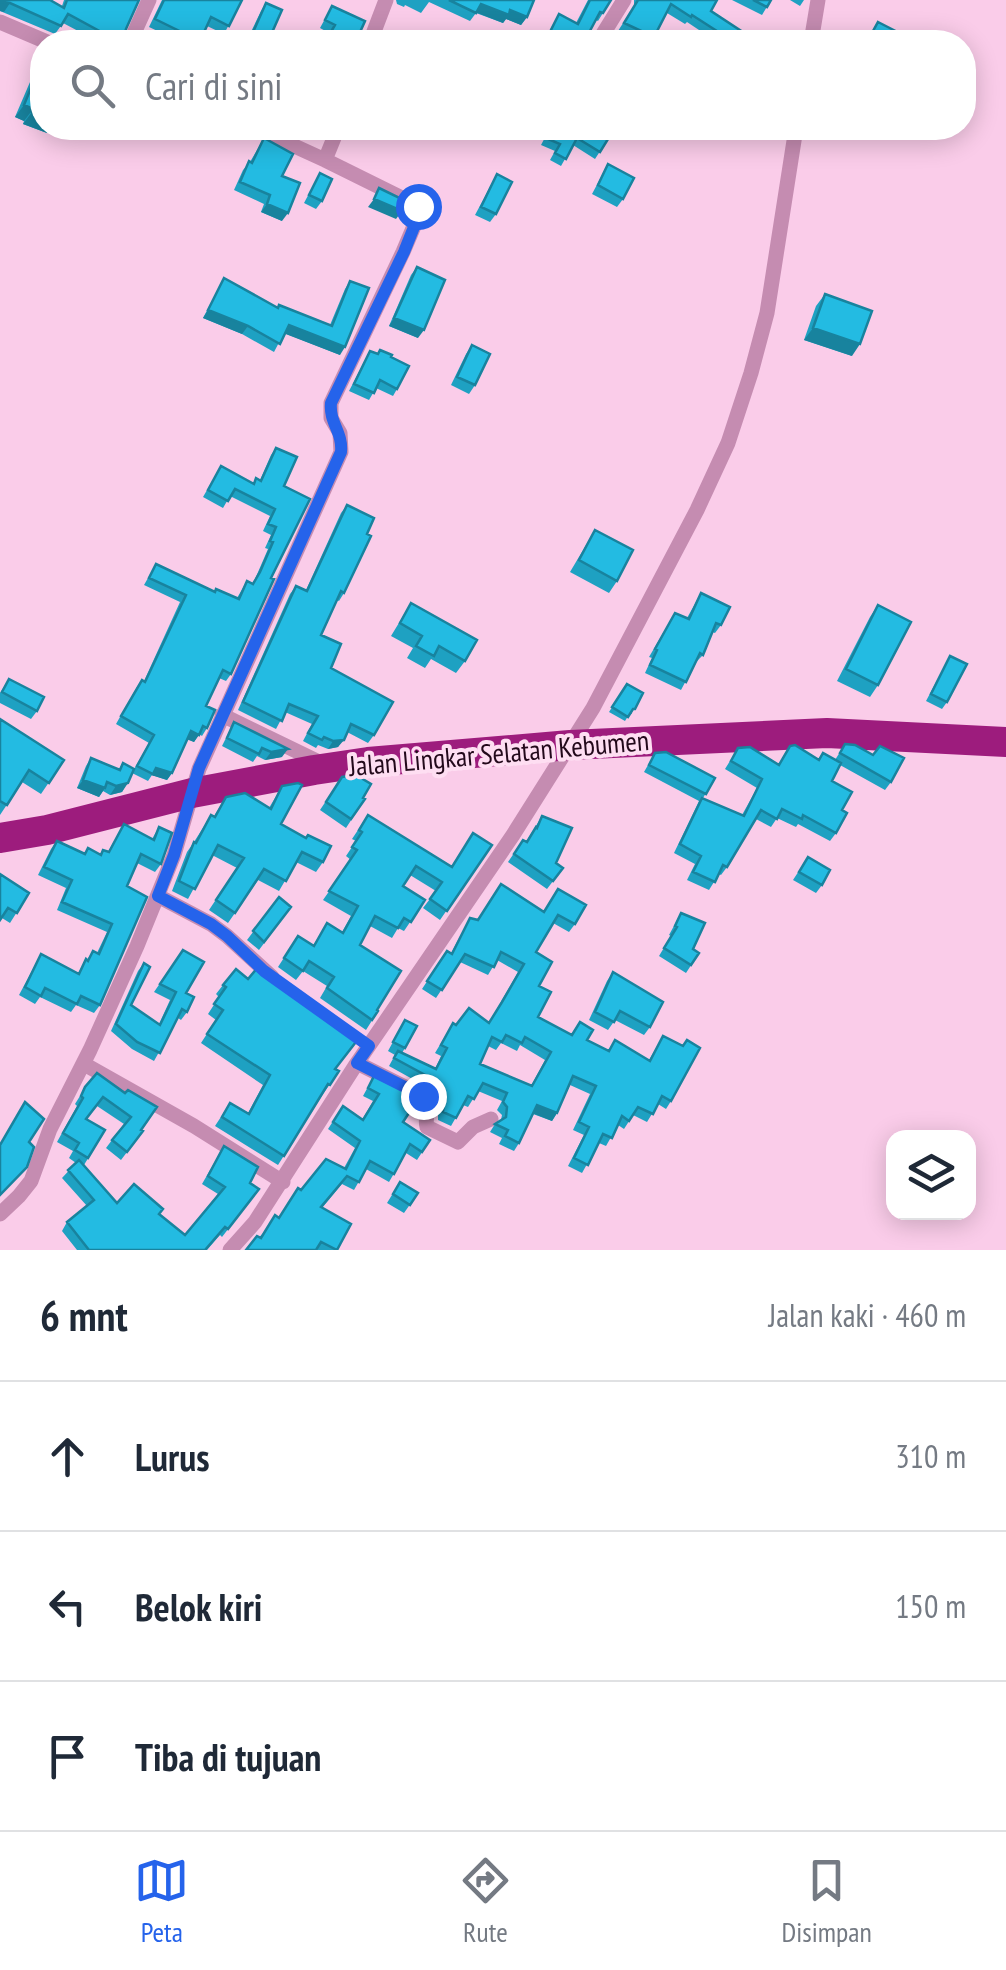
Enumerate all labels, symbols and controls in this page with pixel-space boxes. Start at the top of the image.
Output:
search box [30,30,976,140]
icon: search [65,58,120,113]
text: Cari di sini [145,61,283,110]
route start [396,184,442,230]
street label: Jalan Lingkar Selatan Kebumen [347,721,650,784]
route end [401,1074,447,1120]
map controls [886,1130,976,1220]
button: layers [886,1130,976,1220]
text: 6 mnt [40,1288,128,1343]
text: Jalan kaki · 460 m [769,1294,966,1336]
icon: ahead [40,1429,95,1484]
text: Lurus [135,1432,209,1481]
text: 310 m [895,1435,966,1477]
icon: left [40,1579,95,1634]
text: Belok kiri [135,1582,262,1631]
text: 150 m [895,1585,966,1627]
icon: arrive [40,1729,95,1784]
text: Tiba di tujuan [135,1732,321,1781]
tab: Peta [134,1853,189,1950]
tab: Rute [458,1853,513,1950]
tab: Disimpan [781,1853,872,1950]

